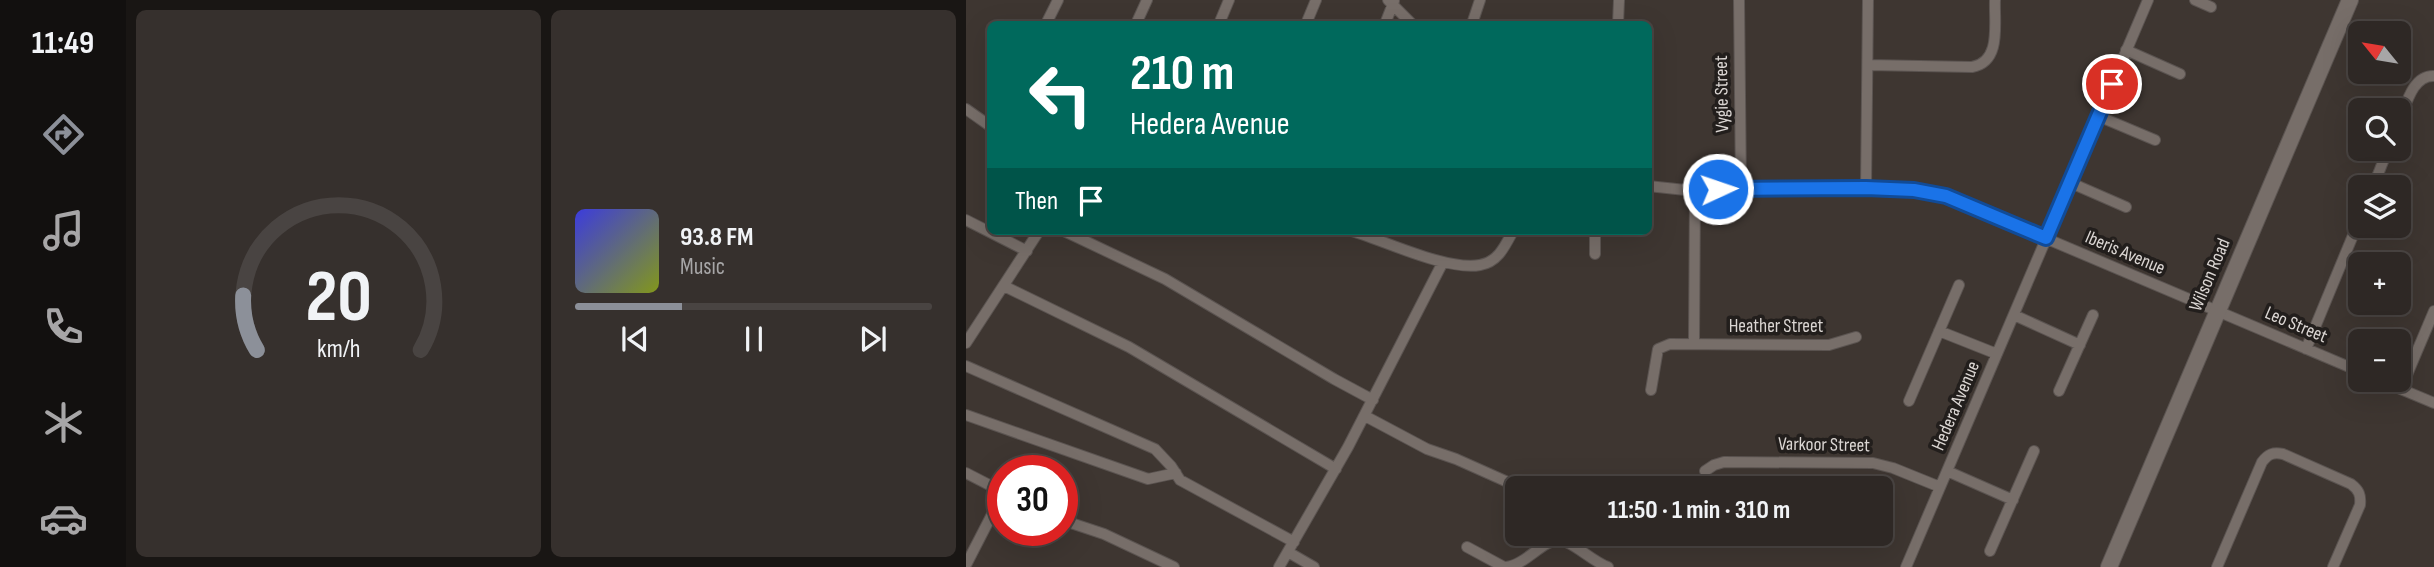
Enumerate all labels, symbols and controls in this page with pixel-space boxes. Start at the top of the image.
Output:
north arrow [2348,21,2412,84]
map controls [2348,21,2411,392]
text: 11:49 [32,24,94,63]
text: 210 m [1130,45,1234,104]
icon: left [1015,49,1106,140]
pin [2082,54,2142,114]
street label: Vygie Street [1710,55,1734,133]
icon: arrive [2093,65,2131,103]
button: search [2348,98,2411,161]
text: Hedera Avenue [1130,105,1290,144]
icon: directions [39,110,88,159]
position arrow [1681,152,1755,226]
button: layers [2348,175,2411,238]
icon: arrive [1072,182,1110,220]
text: Then [1015,186,1058,217]
icon: music [39,206,88,255]
text: 93.8 FM [680,222,753,253]
street label: Iberis Avenue [2082,226,2168,280]
street label: Wilson Road [2184,235,2236,315]
button: + [2348,252,2411,315]
text: Music [680,253,725,281]
text: 20 [305,254,372,342]
icon: phone [39,302,88,351]
street label: Leo Street [2261,302,2331,348]
street label: Heather Street [1729,315,1824,338]
icon: previous [616,320,654,358]
icon: pause [735,320,773,358]
icon: next [854,320,892,358]
button: − [2348,329,2411,392]
text: km/h [317,333,360,364]
street label: Hedera Avenue [1927,358,1985,454]
icon: climate [39,398,88,447]
street label: Varkoor Street [1778,433,1870,457]
speed limit sign: 30 [987,455,1078,546]
icon: car [39,494,88,543]
text: 11:50 · 1 min · 310 m [1608,495,1790,526]

